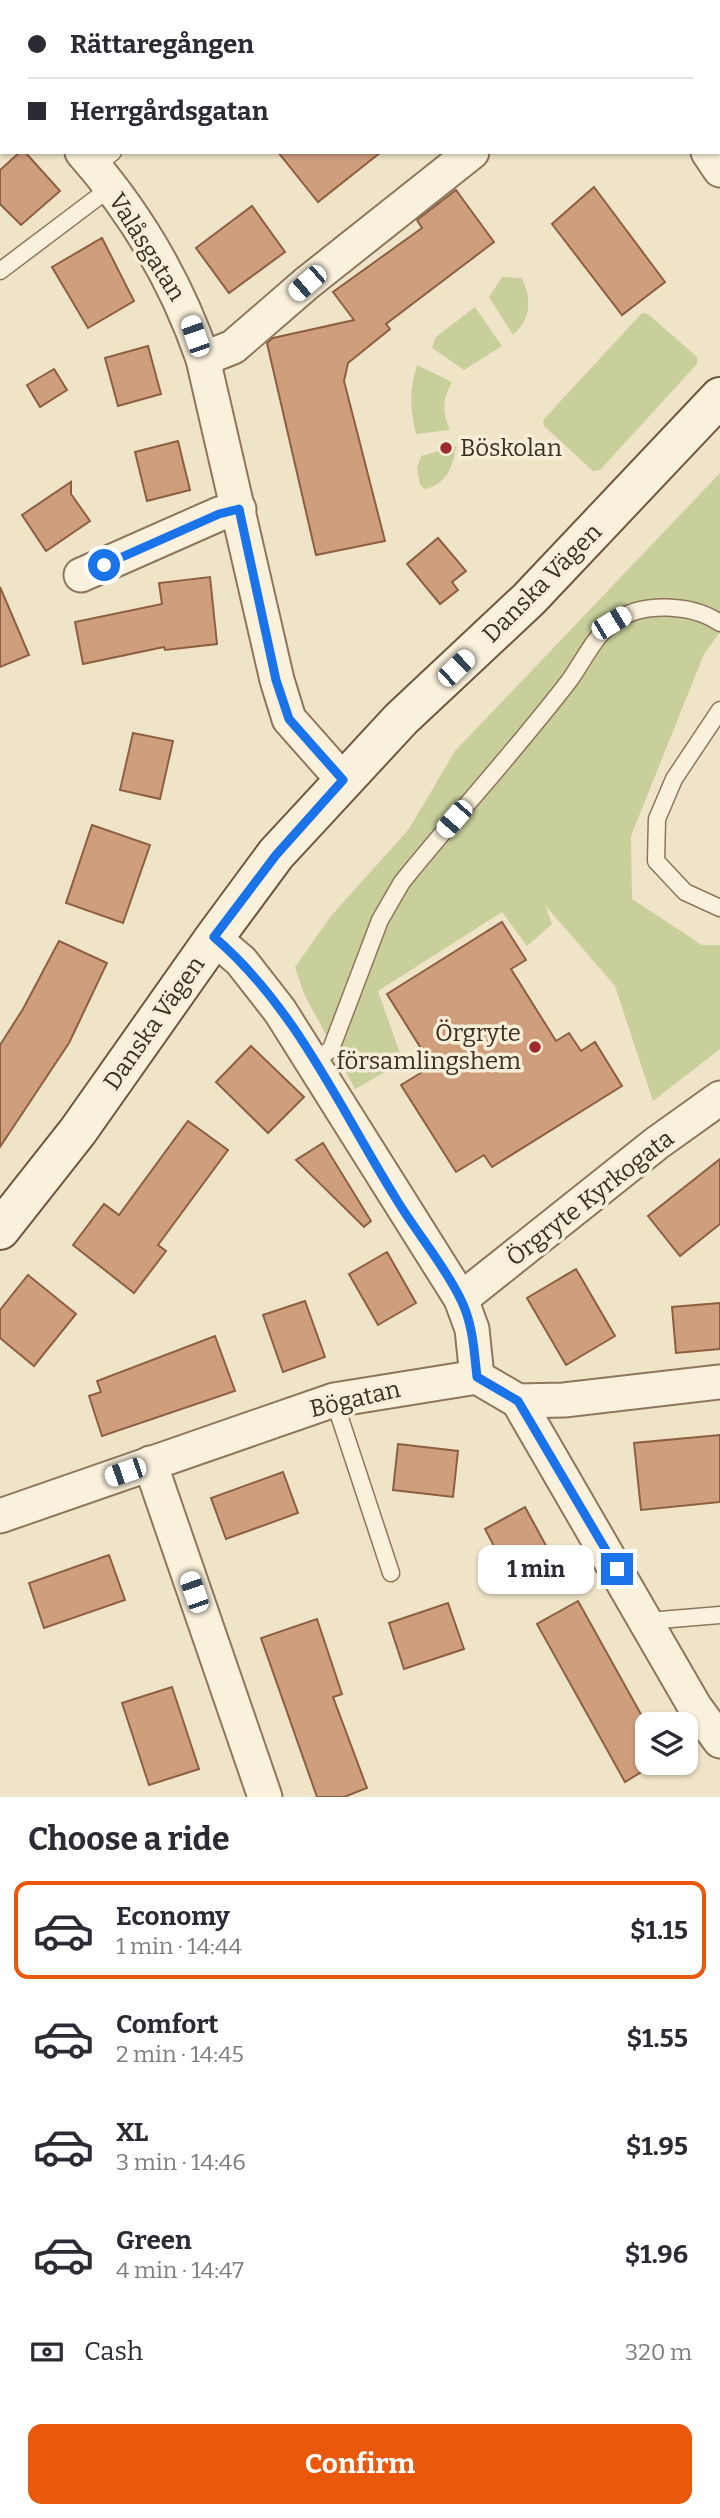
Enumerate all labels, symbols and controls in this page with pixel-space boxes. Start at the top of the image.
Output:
text: Rättaregången [70,29,254,60]
text: Herrgårdsgatan [70,96,268,127]
street label: Valåsgatan [103,188,191,306]
car [285,261,330,305]
car [179,313,212,359]
place label: Böskolan [460,434,562,462]
marker: Böskolan [438,440,454,456]
street label: Danska Vägen [477,518,607,648]
route start [88,549,120,581]
car [588,603,635,643]
car [434,646,479,690]
car [433,796,476,842]
street label: Danska Vägen [98,951,210,1095]
place label: Örgryte församlingshem [337,1019,521,1075]
marker: Örgryte församlingshem [527,1039,543,1055]
street label: Örgryte Kyrkogata [501,1124,679,1272]
street label: Bögatan [307,1375,403,1423]
car [102,1455,149,1489]
callout: 1 min [477,1544,592,1594]
route end [601,1553,633,1585]
text: 1 min [507,1555,565,1583]
car [178,1569,211,1615]
map controls [635,1712,698,1775]
button: layers [635,1712,698,1775]
text: Choose a ride [28,1820,229,1858]
icon: car [32,1899,95,1962]
text: Economy [116,1901,230,1932]
text: $1.15 [630,1915,688,1946]
text: 1 min · 14:44 [116,1932,242,1960]
icon: car [32,2007,95,2070]
text: Comfort [116,2009,219,2040]
text: $1.55 [626,2023,688,2054]
text: 2 min · 14:45 [116,2040,244,2068]
icon: car [32,2115,95,2178]
text: XL [116,2117,148,2148]
text: $1.95 [626,2131,688,2162]
text: 3 min · 14:46 [116,2148,246,2176]
icon: car [32,2223,95,2286]
text: Green [116,2225,192,2256]
text: $1.96 [625,2239,688,2270]
text: 4 min · 14:47 [116,2256,244,2284]
icon: cash [28,2333,66,2371]
text: Cash [84,2336,143,2367]
text: 320 m [625,2338,692,2366]
button: Confirm [28,2424,692,2504]

